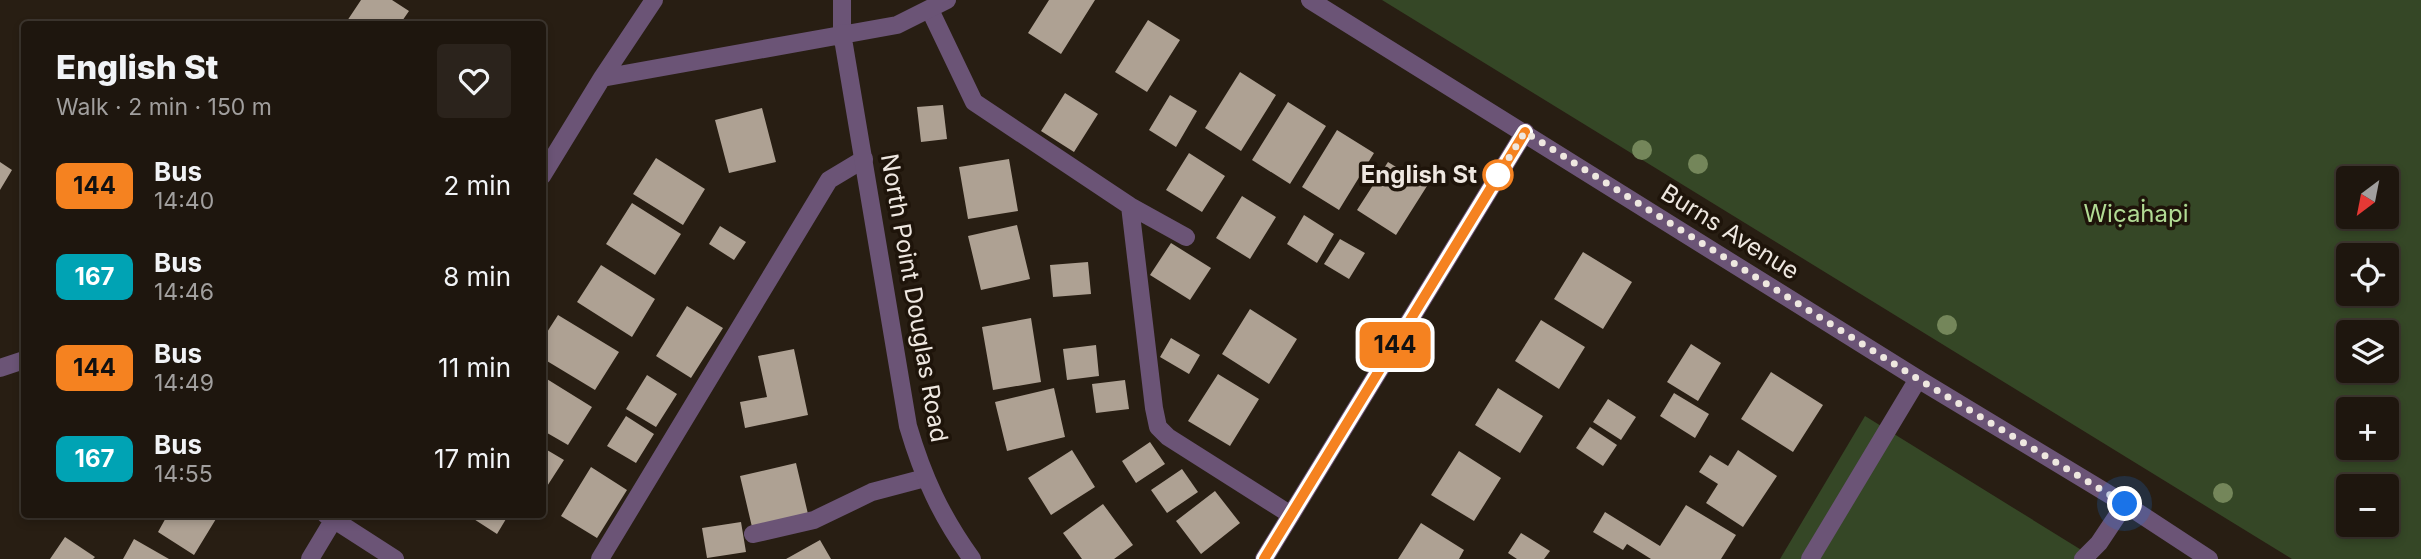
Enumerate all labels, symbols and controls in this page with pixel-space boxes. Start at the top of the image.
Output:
button: heart [437,44,511,118]
text: English St [56,47,218,87]
text: Walk · 2 min · 150 m [56,93,272,121]
street label: North Point Douglas Road [875,152,954,444]
text: Bus [154,156,202,187]
place label: English St [1361,160,1477,189]
marker: English St [1483,160,1513,190]
north arrow [2336,166,2399,229]
map controls [2336,166,2399,537]
text: 2 min [443,170,511,201]
text: 144 [73,171,116,200]
street label: Burns Avenue [1656,178,1805,286]
text: 14:40 [154,187,214,215]
park label: Wic̣aḣapi [2083,199,2189,228]
button: locate [2336,243,2399,306]
text: Bus [154,247,202,278]
text: 8 min [443,261,511,292]
text: 167 [75,262,114,291]
text: 14:46 [154,278,214,306]
button: layers [2336,320,2399,383]
line badge: 144 [1355,322,1435,368]
text: 144 [1374,330,1416,359]
text: Bus [154,338,202,369]
text: 11 min [438,352,511,383]
text: 144 [73,353,116,382]
text: 14:49 [154,369,214,397]
button: + [2336,397,2399,460]
text: Bus [154,429,202,460]
text: 17 min [434,443,511,474]
text: 167 [75,444,114,473]
text: 14:55 [154,460,213,488]
button: − [2336,474,2399,537]
your location [2107,486,2142,521]

